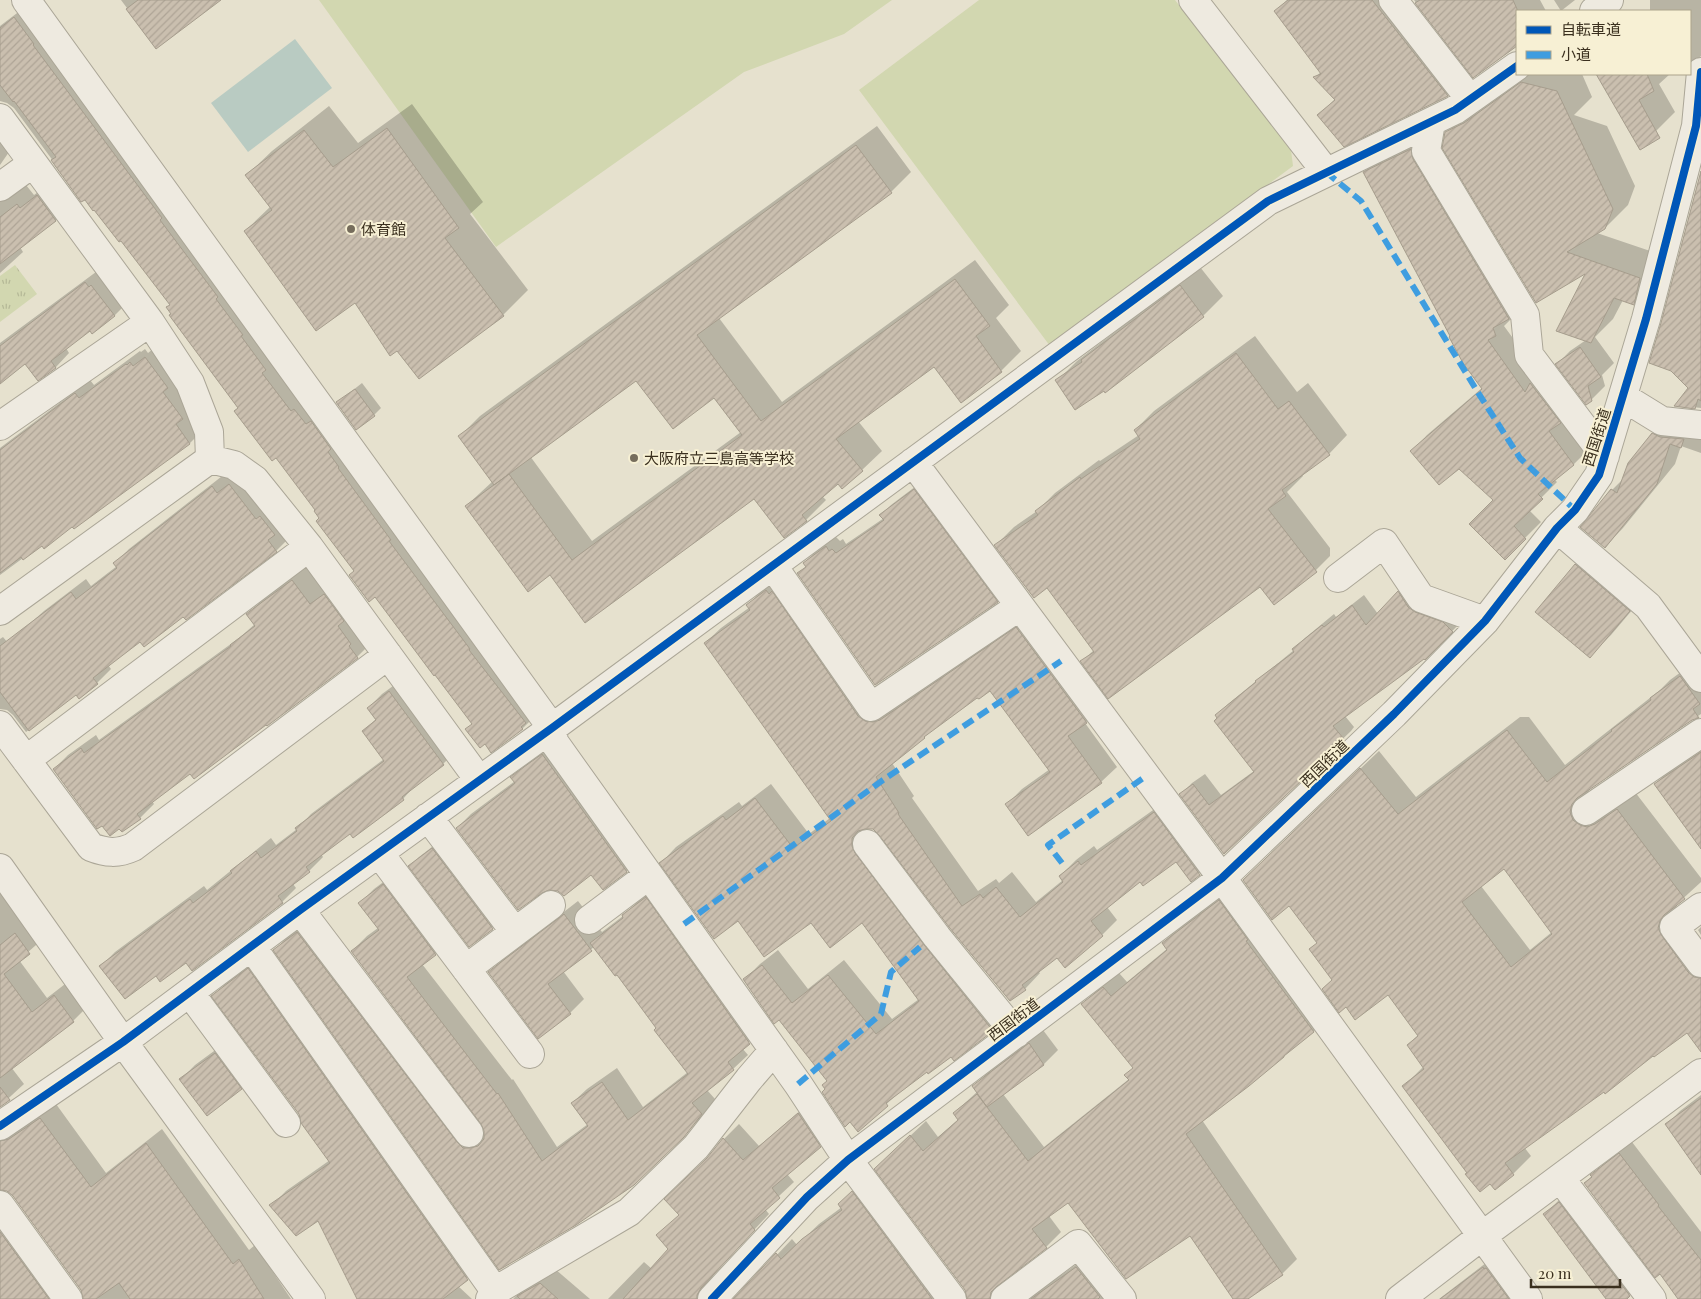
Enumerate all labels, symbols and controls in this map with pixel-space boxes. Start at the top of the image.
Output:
legend [1516,10,1691,75]
text: 自転車道 [1561,19,1621,39]
text: 小道 [1561,44,1591,64]
place label: 体育館 [361,219,406,239]
marker: 体育館 [345,223,357,235]
street label: 西国街道 [1577,405,1615,469]
place label: 大阪府立三島高等学校 [644,448,794,468]
marker: 大阪府立三島高等学校 [628,452,640,464]
street label: 西国街道 [1295,735,1353,791]
street label: 西国街道 [983,993,1043,1045]
scale bar [1531,1256,1620,1288]
text: 20 m [1538,1263,1572,1283]

